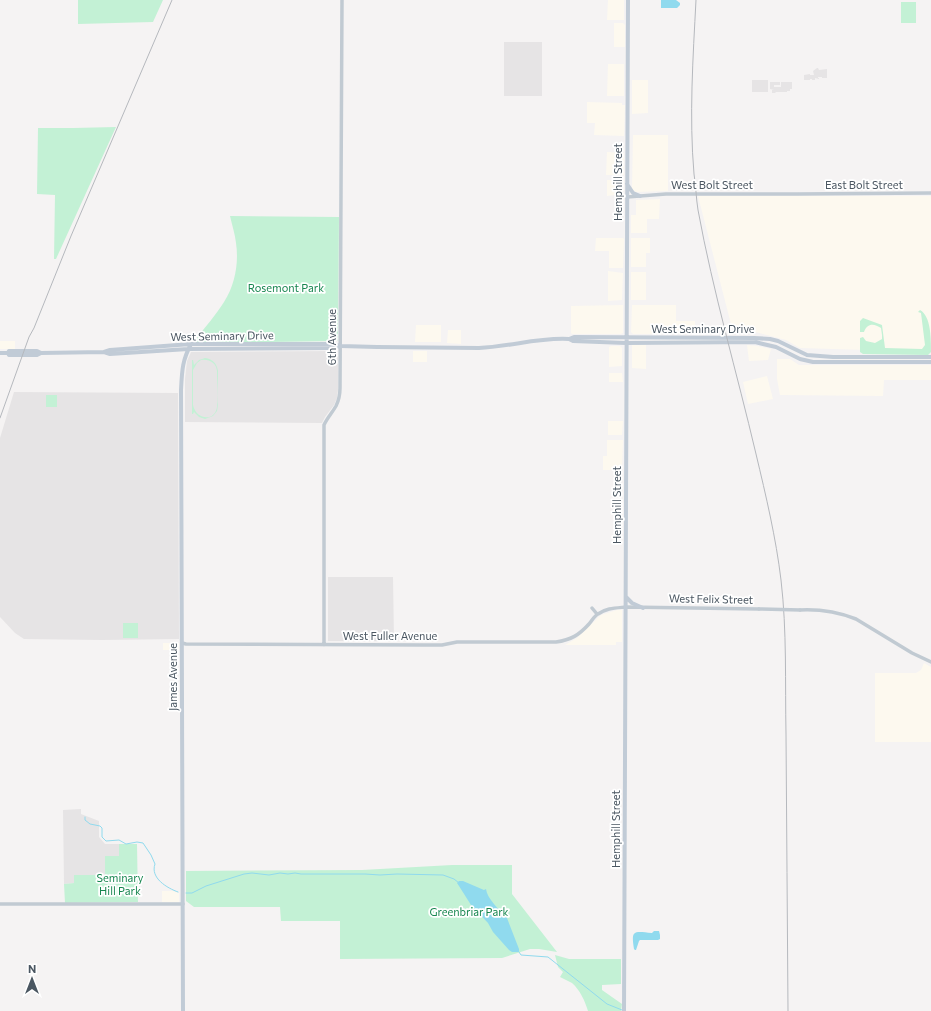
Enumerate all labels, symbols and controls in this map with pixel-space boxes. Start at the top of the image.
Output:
street label: Hemphill Street [611,142,624,221]
street label: West Bolt Street [671,178,753,191]
street label: East Bolt Street [825,178,904,191]
park label: Rosemont Park [248,281,324,294]
street label: 6th Avenue [325,309,338,365]
street label: West Seminary Drive [651,322,755,335]
street label: West Seminary Drive [170,328,274,343]
street label: Hemphill Street [610,465,623,544]
street label: West Felix Street [669,591,754,606]
street label: West Fuller Avenue [343,629,438,642]
street label: James Avenue [166,643,180,711]
street label: Hemphill Street [609,789,622,868]
park label: Seminary Hill Park [97,871,144,897]
park label: Greenbriar Park [429,905,509,918]
north arrow [12,959,52,999]
text: N [28,962,36,975]

